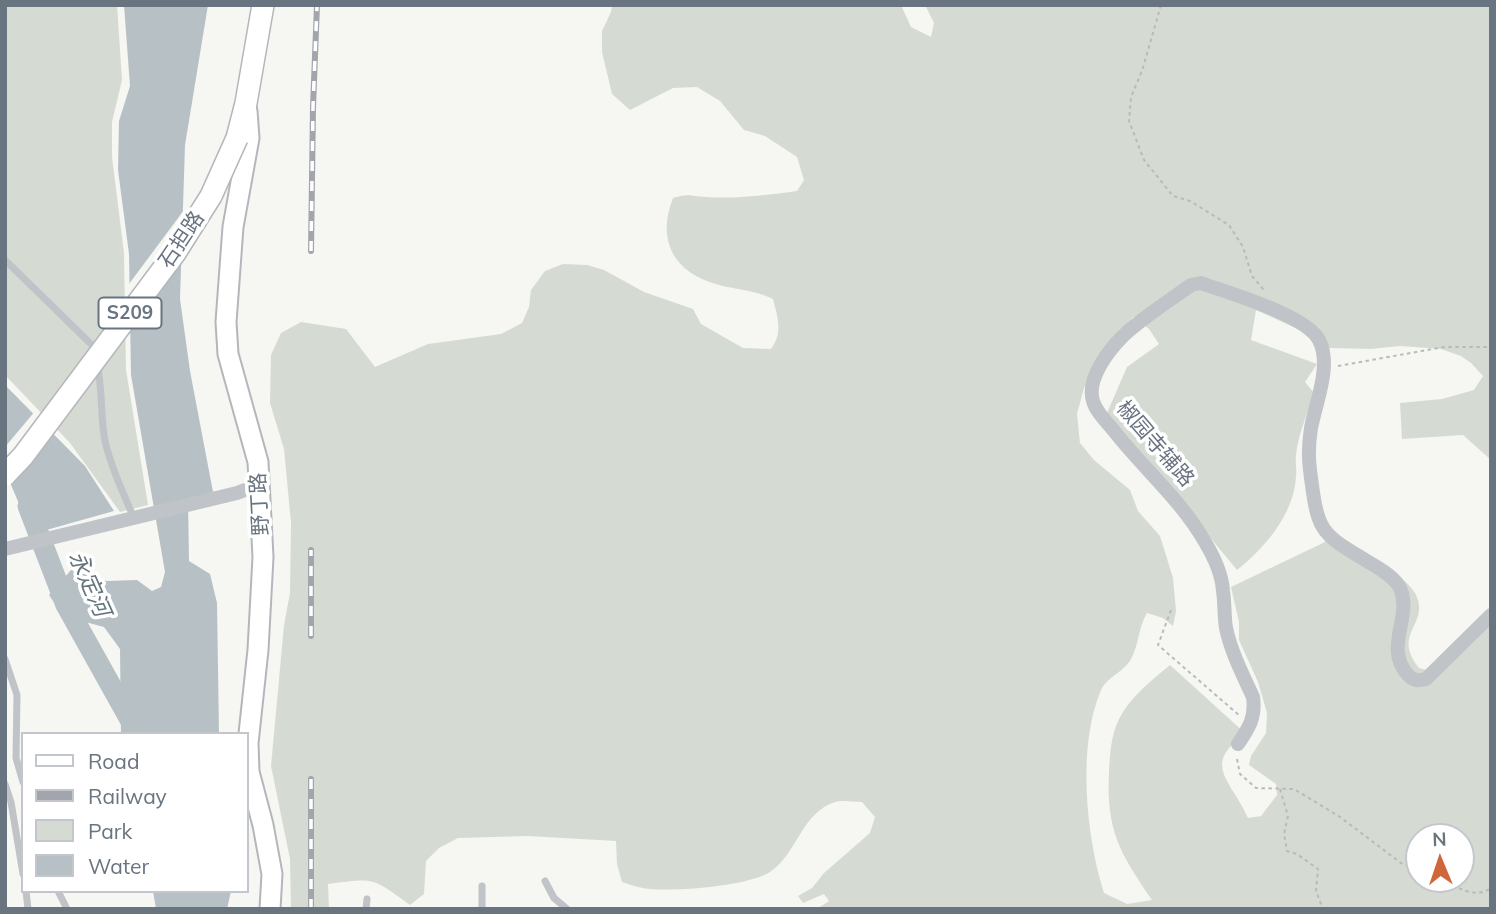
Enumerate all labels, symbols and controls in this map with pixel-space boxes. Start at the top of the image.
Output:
street label: 石担路 [154,207,210,273]
road number: S209 [99,298,162,328]
street label: 椒园寺辅路 [1111,396,1199,492]
street label: 野丁路 [246,472,274,536]
water label: 永定河 [62,547,116,621]
legend [21,732,248,893]
text: Road [88,748,139,774]
text: Railway [88,783,167,809]
text: Park [88,818,132,844]
north arrow [1405,823,1475,893]
text: N [1432,827,1447,851]
text: Water [88,853,149,879]

